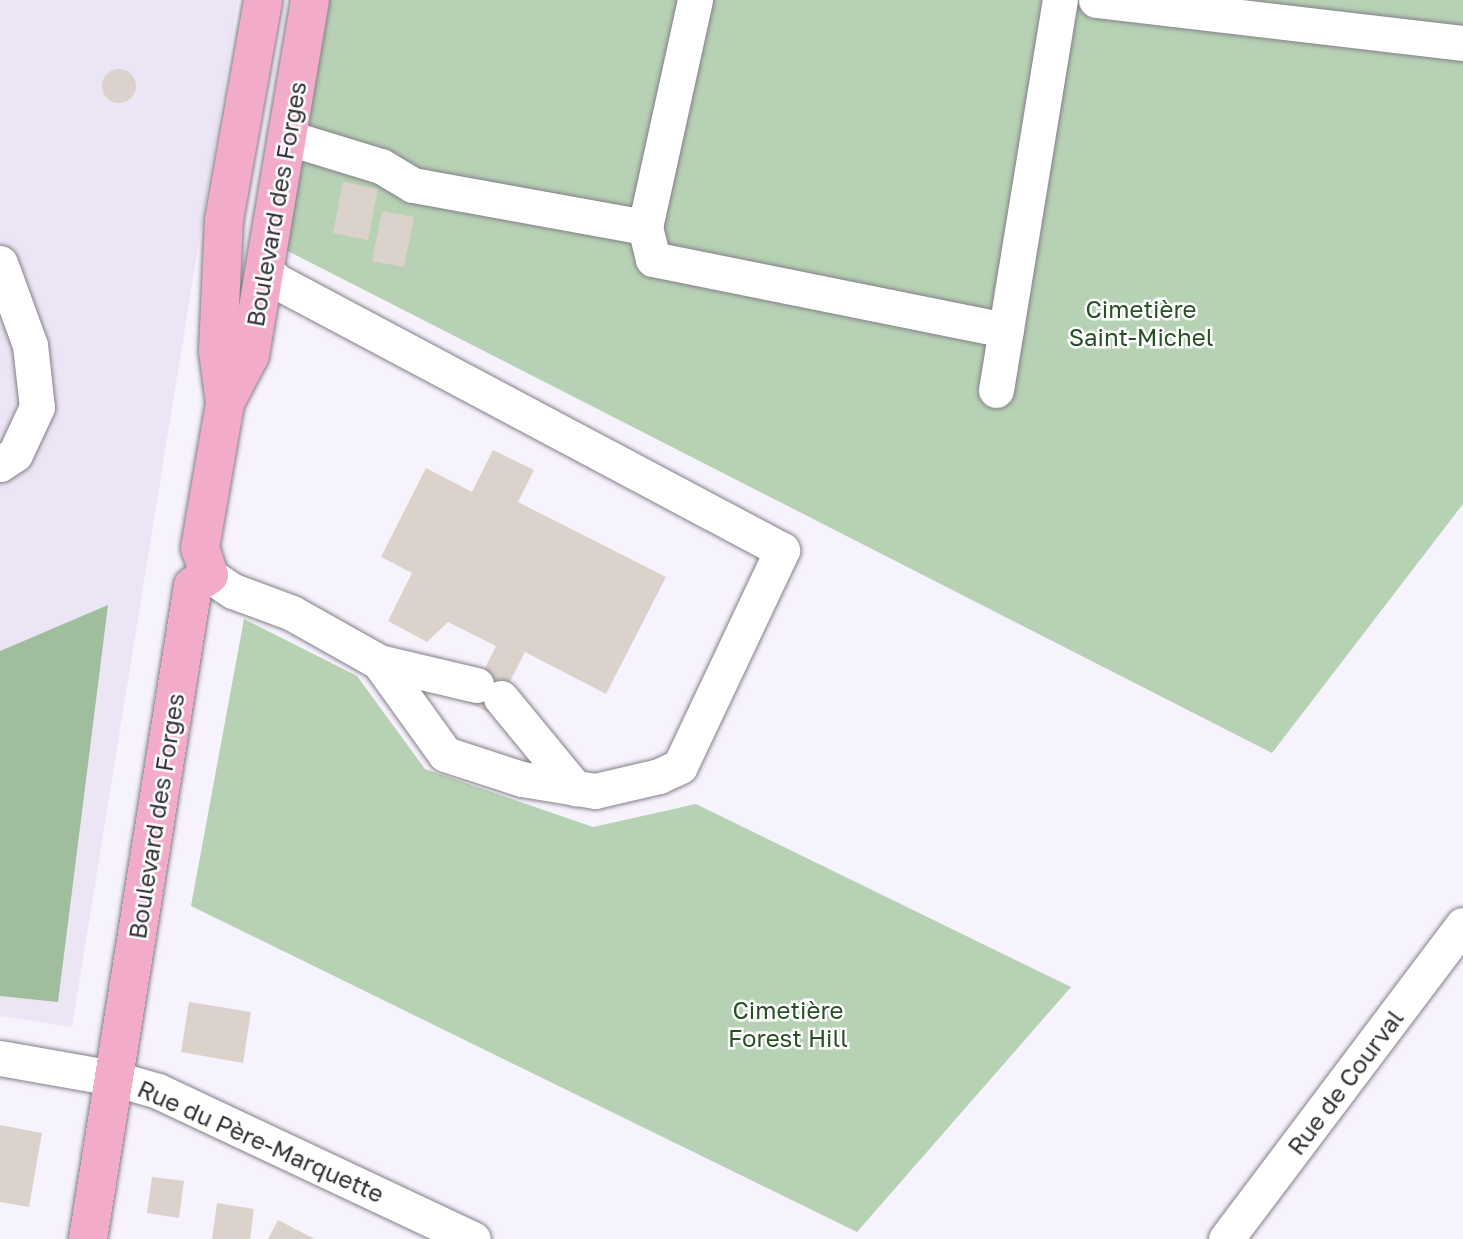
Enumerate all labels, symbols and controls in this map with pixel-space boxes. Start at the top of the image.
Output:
street label: Boulevard des Forges [240,79,312,329]
park label: Cimetière Saint-Michel [1069,295,1213,351]
street label: Boulevard des Forges [122,691,190,941]
park label: Cimetière Forest Hill [728,996,848,1052]
street label: Rue de Courval [1281,1004,1409,1160]
street label: Rue du Père-Marquette [133,1074,389,1208]

